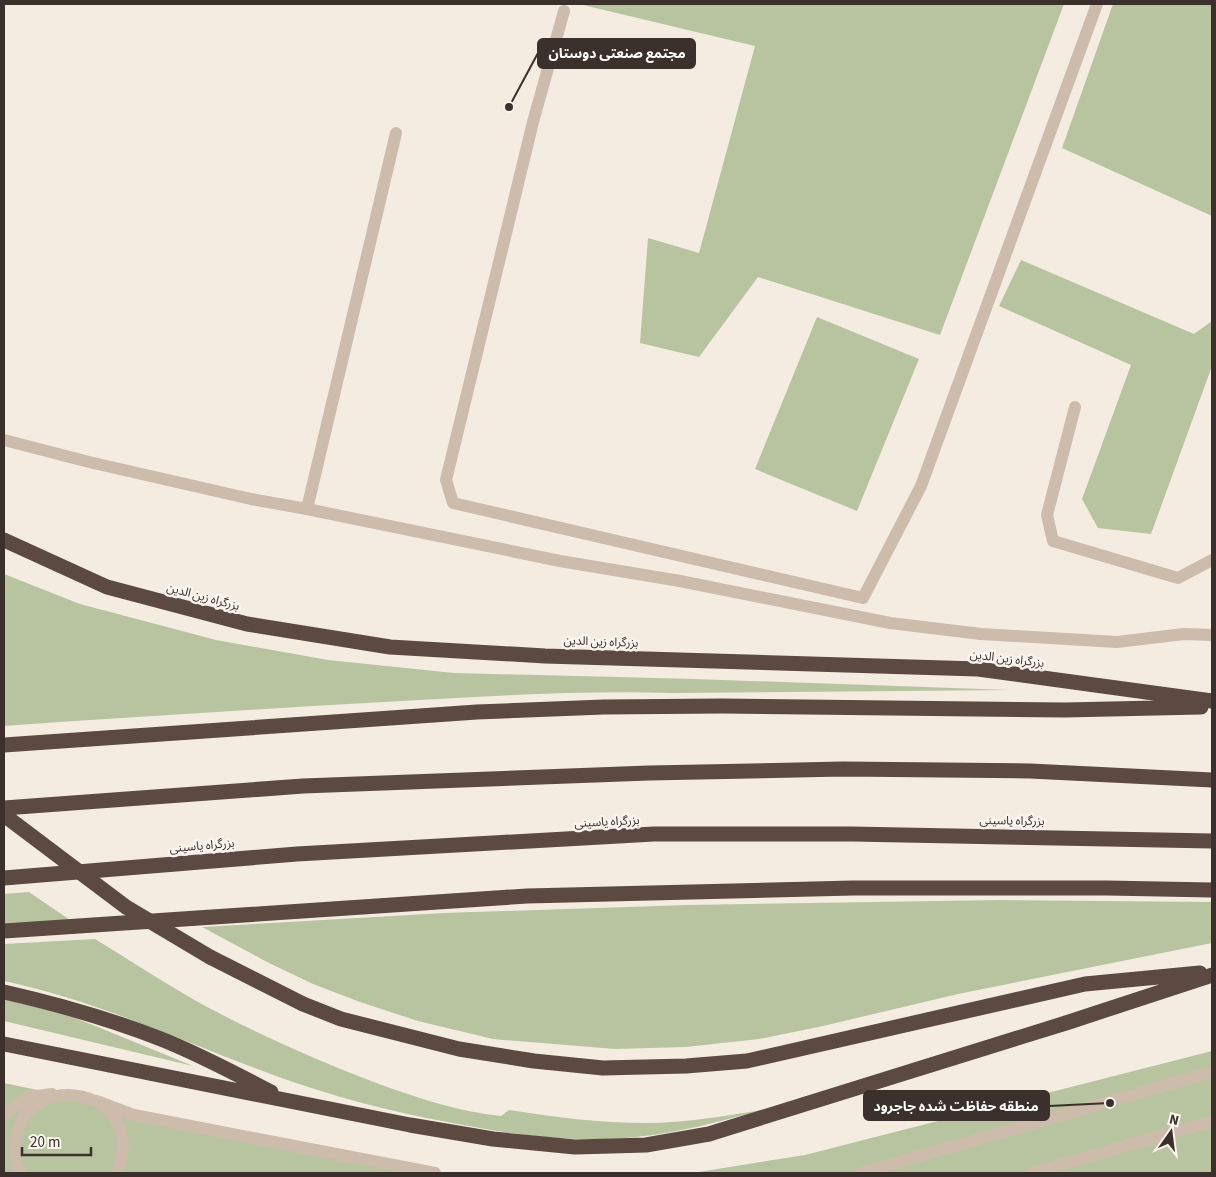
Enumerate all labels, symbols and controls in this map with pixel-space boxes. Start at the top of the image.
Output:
callout: مجتمع صنعتی دوستان [538,39,695,68]
text: مجتمع صنعتی دوستان [548,44,686,64]
street label: بزرگراه زین الدین [165,579,241,615]
street label: بزرگراه زین الدین [563,632,639,652]
street label: بزرگراه زین الدین [969,646,1045,672]
street label: بزرگراه یاسینی [574,812,640,832]
street label: بزرگراه یاسینی [979,812,1045,830]
street label: بزرگراه یاسینی [169,835,235,857]
callout: منطقه حفاظت شده جاجرود [864,1091,1049,1120]
text: منطقه حفاظت شده جاجرود [873,1097,1039,1117]
north arrow [1146,1107,1196,1157]
text: N [1167,1110,1181,1131]
scale bar [22,1124,91,1156]
text: 20 m [30,1132,60,1153]

